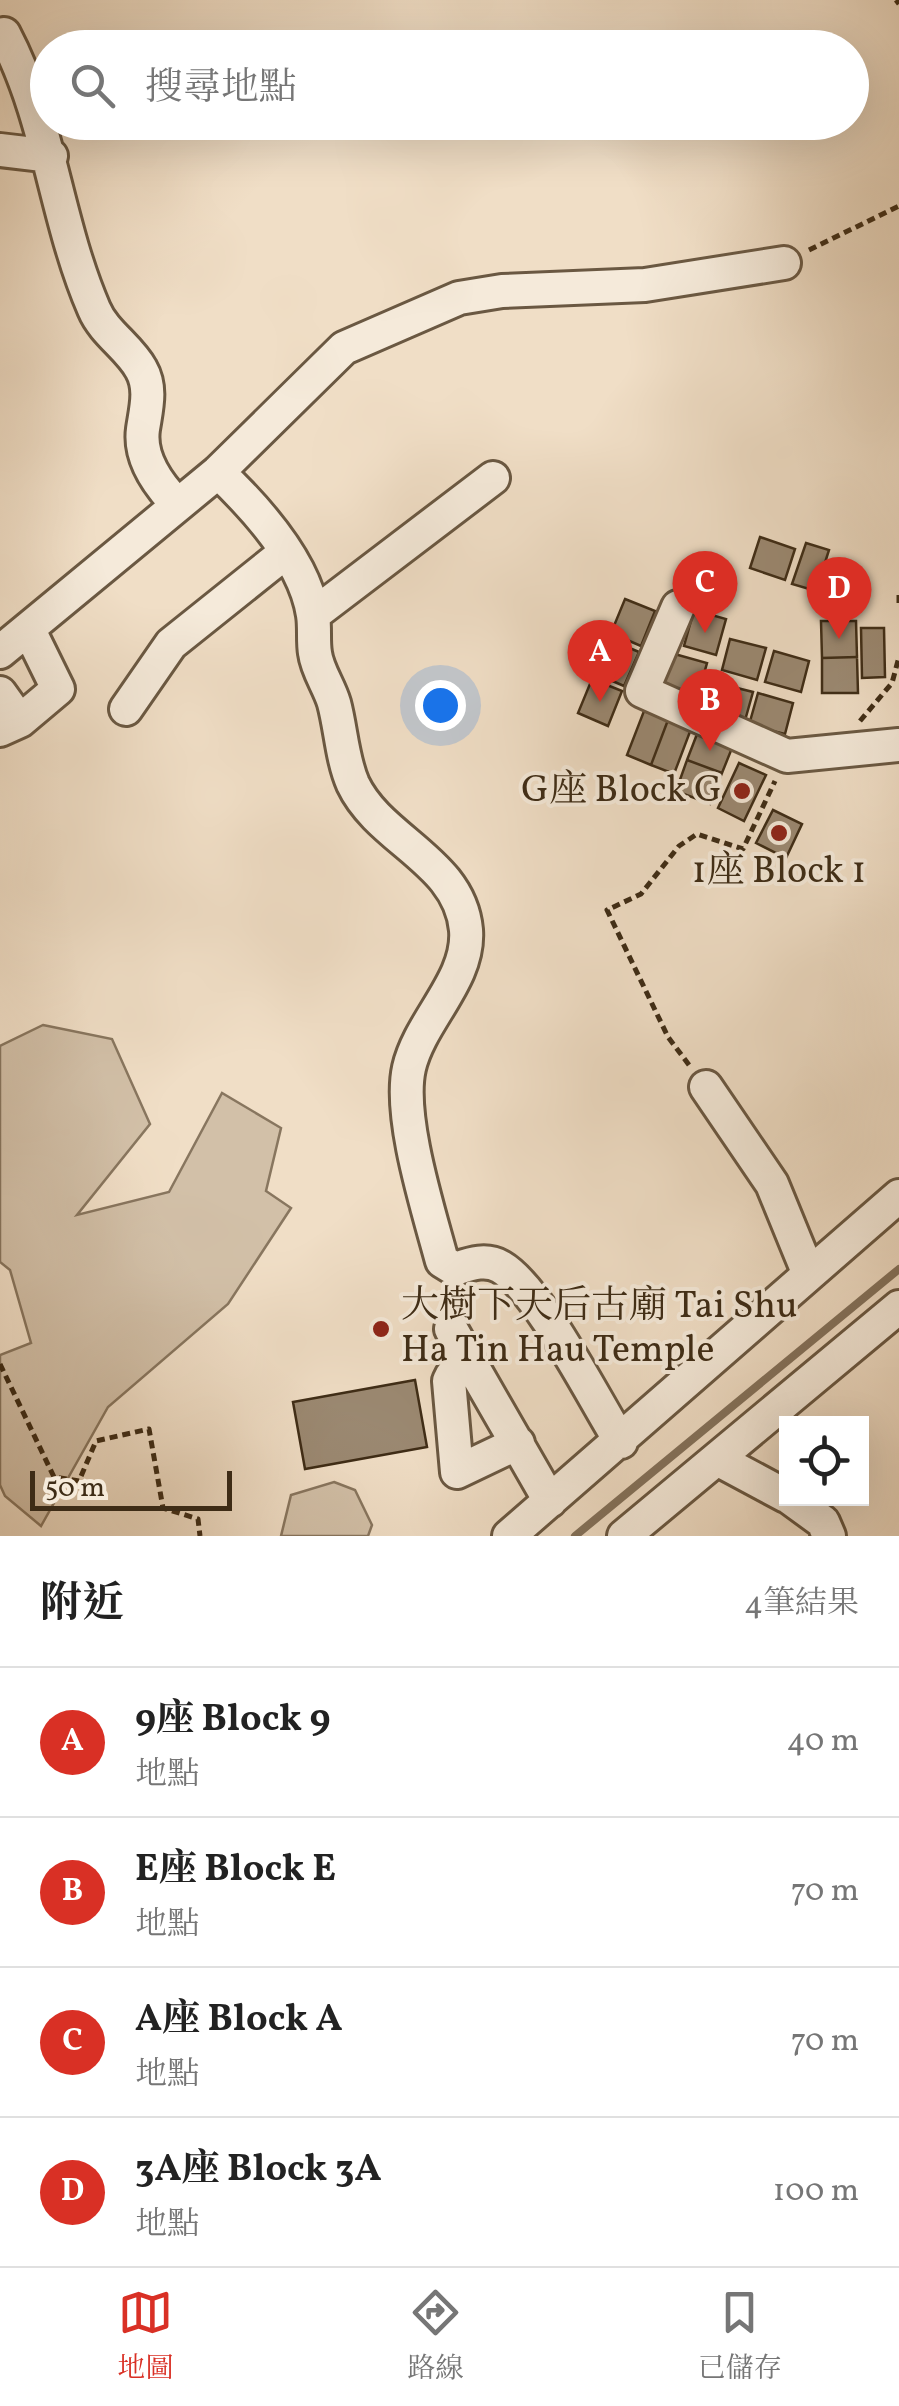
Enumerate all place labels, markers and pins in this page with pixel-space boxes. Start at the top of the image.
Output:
pin: C [672,550,738,633]
pin: D [806,556,872,639]
pin: A [568,620,632,702]
pin: B [678,668,742,751]
place label: G座 Block G [521,765,722,818]
marker: G座 Block G [731,780,753,802]
marker: 1座 Block 1 [768,822,790,844]
place label: 1座 Block 1 [692,846,866,899]
place label: 大樹下天后古廟 Tai Shu Ha Tin Hau Temple [401,1281,798,1378]
marker: 大樹下天后古廟 Tai Shu Ha Tin Hau Temple [370,1318,392,1340]

